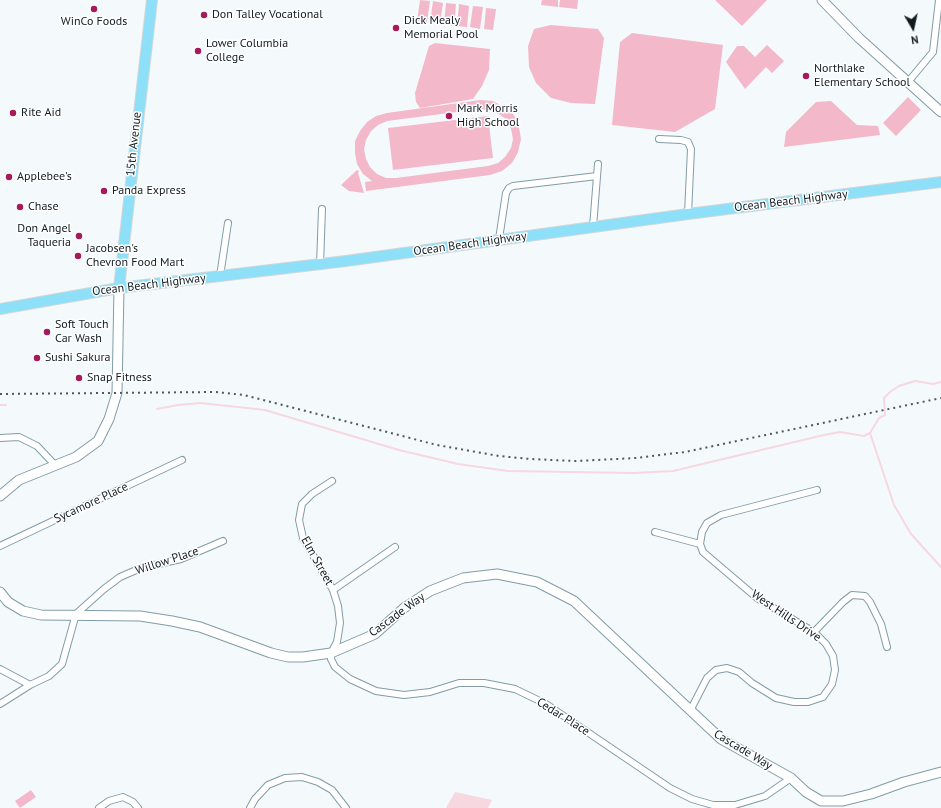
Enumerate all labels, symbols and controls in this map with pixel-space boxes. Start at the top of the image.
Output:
marker: WinCo Foods [89,4,99,14]
place label: Don Talley Vocational [212,8,323,22]
north arrow [893,8,933,48]
marker: Don Talley Vocational [199,10,209,20]
place label: Dick Mealy Memorial Pool [404,14,478,42]
place label: WinCo Foods [61,15,127,29]
marker: Dick Mealy Memorial Pool [391,23,401,33]
text: N [910,32,920,47]
place label: Lower Columbia College [206,37,288,65]
marker: Lower Columbia College [193,46,203,56]
place label: Northlake Elementary School [814,62,910,90]
marker: Northlake Elementary School [801,71,811,81]
place label: Mark Morris High School [457,102,519,130]
place label: Rite Aid [21,106,61,120]
marker: Rite Aid [8,108,18,118]
street label: 15th Avenue [123,111,145,177]
marker: Mark Morris High School [444,111,454,121]
place label: Applebee's [17,170,72,184]
marker: Applebee's [4,172,14,182]
place label: Panda Express [112,184,186,198]
marker: Panda Express [99,186,109,196]
street label: Ocean Beach Highway [734,187,848,215]
place label: Chase [28,200,59,214]
marker: Chase [15,202,25,212]
place label: Don Angel Taqueria [17,222,71,250]
street label: Ocean Beach Highway [413,229,527,259]
marker: Don Angel Taqueria [74,231,84,241]
place label: Jacobsen's Chevron Food Mart [86,242,184,270]
marker: Jacobsen's Chevron Food Mart [73,251,83,261]
street label: Ocean Beach Highway [92,271,206,299]
place label: Soft Touch Car Wash [55,318,109,346]
marker: Soft Touch Car Wash [42,327,52,337]
place label: Sushi Sakura [45,351,110,365]
marker: Sushi Sakura [32,353,42,363]
place label: Snap Fitness [87,371,152,385]
marker: Snap Fitness [74,373,84,383]
street label: Sycamore Place [52,480,130,526]
street label: Elm Street [298,534,336,588]
street label: Willow Place [133,544,201,578]
street label: West Hills Drive [748,587,824,645]
street label: Cascade Way [366,590,428,640]
street label: Cedar Place [534,695,592,739]
street label: Cascade Way [711,727,775,773]

